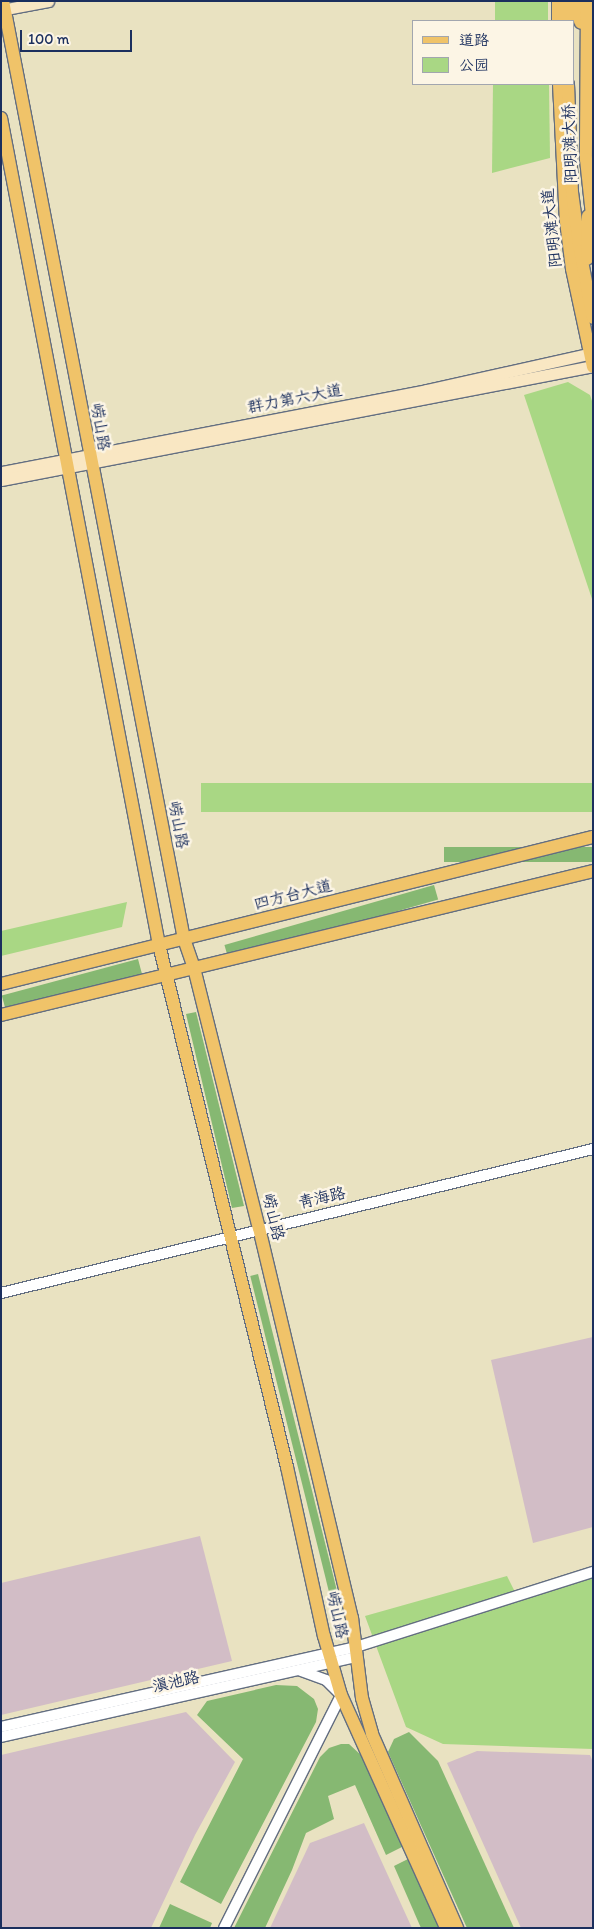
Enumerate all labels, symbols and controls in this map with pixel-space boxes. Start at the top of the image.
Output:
scale bar [22,20,135,52]
legend [412,20,574,85]
text: 100 m [28,30,69,48]
text: 道路 [459,31,489,49]
text: 公园 [459,56,489,74]
street label: 阳明滩大桥 [559,104,581,184]
street label: 阳明滩大道 [538,187,566,269]
street label: 群力第六大道 [246,380,344,418]
street label: 崂山路 [86,402,114,452]
street label: 崂山路 [164,800,192,850]
street label: 四方台大道 [252,876,334,914]
street label: 青海路 [296,1183,348,1213]
street label: 崂山路 [258,1191,288,1243]
street label: 崂山路 [322,1589,352,1641]
street label: 滇池路 [150,1667,202,1697]

